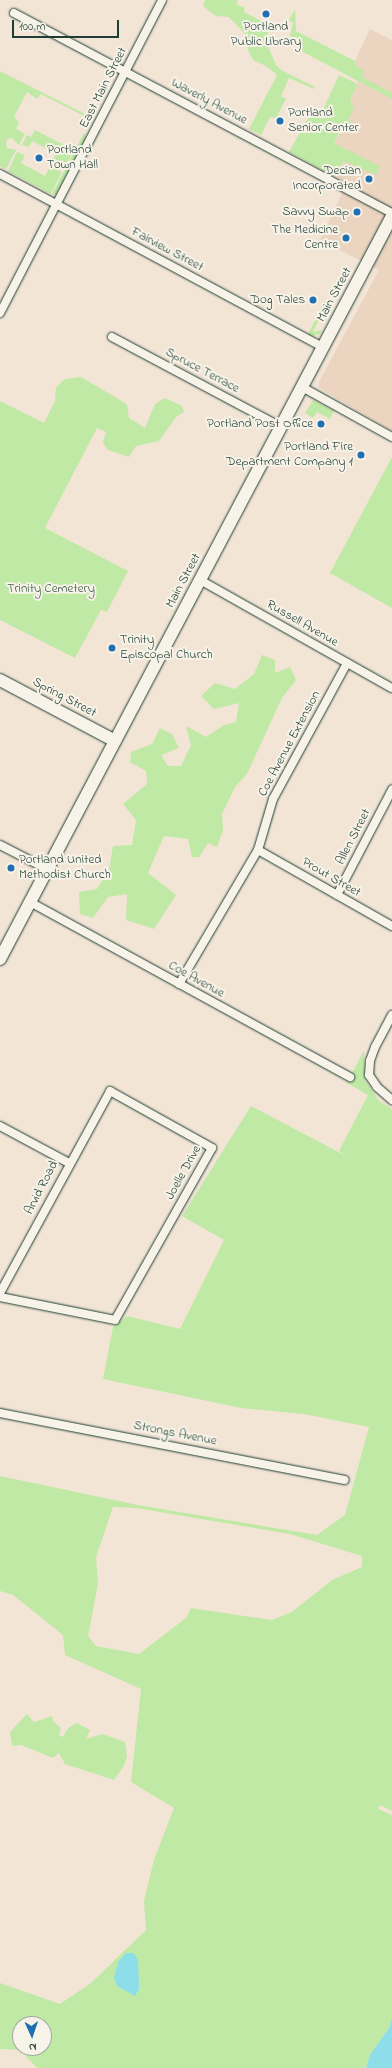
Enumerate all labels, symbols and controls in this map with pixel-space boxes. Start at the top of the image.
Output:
marker: Portland Public Library [261,9,271,19]
scale bar [14,12,121,38]
text: 100 m [19,18,46,36]
place label: Portland Public Library [231,20,301,51]
street label: East Main Street [77,45,131,131]
street label: Waverly Avenue [168,75,250,129]
place label: Portland Senior Center [288,106,359,137]
marker: Portland Senior Center [275,116,285,126]
place label: Portland Town Hall [47,143,98,174]
marker: Portland Town Hall [34,153,44,163]
place label: Decian Incorporated [293,164,361,195]
marker: Decian Incorporated [364,174,374,184]
place label: Savvy Swap [282,204,349,220]
marker: Savvy Swap [352,207,362,217]
place label: The Medicine Centre [272,223,338,254]
street label: Fairview Street [128,224,206,276]
marker: The Medicine Centre [341,233,351,243]
street label: Main Street [314,265,356,325]
place label: Dog Tales [251,292,305,308]
marker: Dog Tales [308,295,318,305]
street label: Spruce Terrace [162,345,242,397]
place label: Portland Post Office [207,416,313,432]
marker: Portland Post Office [316,419,326,429]
place label: Portland Fire Department Company 1 [226,440,353,471]
marker: Portland Fire Department Company 1 [356,450,366,460]
street label: Main Street [163,551,205,611]
park label: Trinity Cemetery [7,581,95,597]
street label: Russell Avenue [263,597,341,651]
place label: Trinity Episcopal Church [120,633,213,664]
marker: Trinity Episcopal Church [107,643,117,653]
street label: Spring Street [29,675,99,721]
street label: Coe Avenue Extension [256,688,324,800]
street label: Allen Street [333,806,375,868]
place label: Portland United Methodist Church [19,853,111,884]
street label: Prout Street [299,855,363,901]
marker: Portland United Methodist Church [6,863,16,873]
street label: Coe Avenue [165,958,227,1002]
street label: Joelle Drive [163,1143,205,1203]
street label: Arvid Road [22,1159,62,1217]
street label: Strongs Avenue [132,1418,218,1450]
north arrow [12,2016,52,2056]
text: N [28,2039,37,2055]

